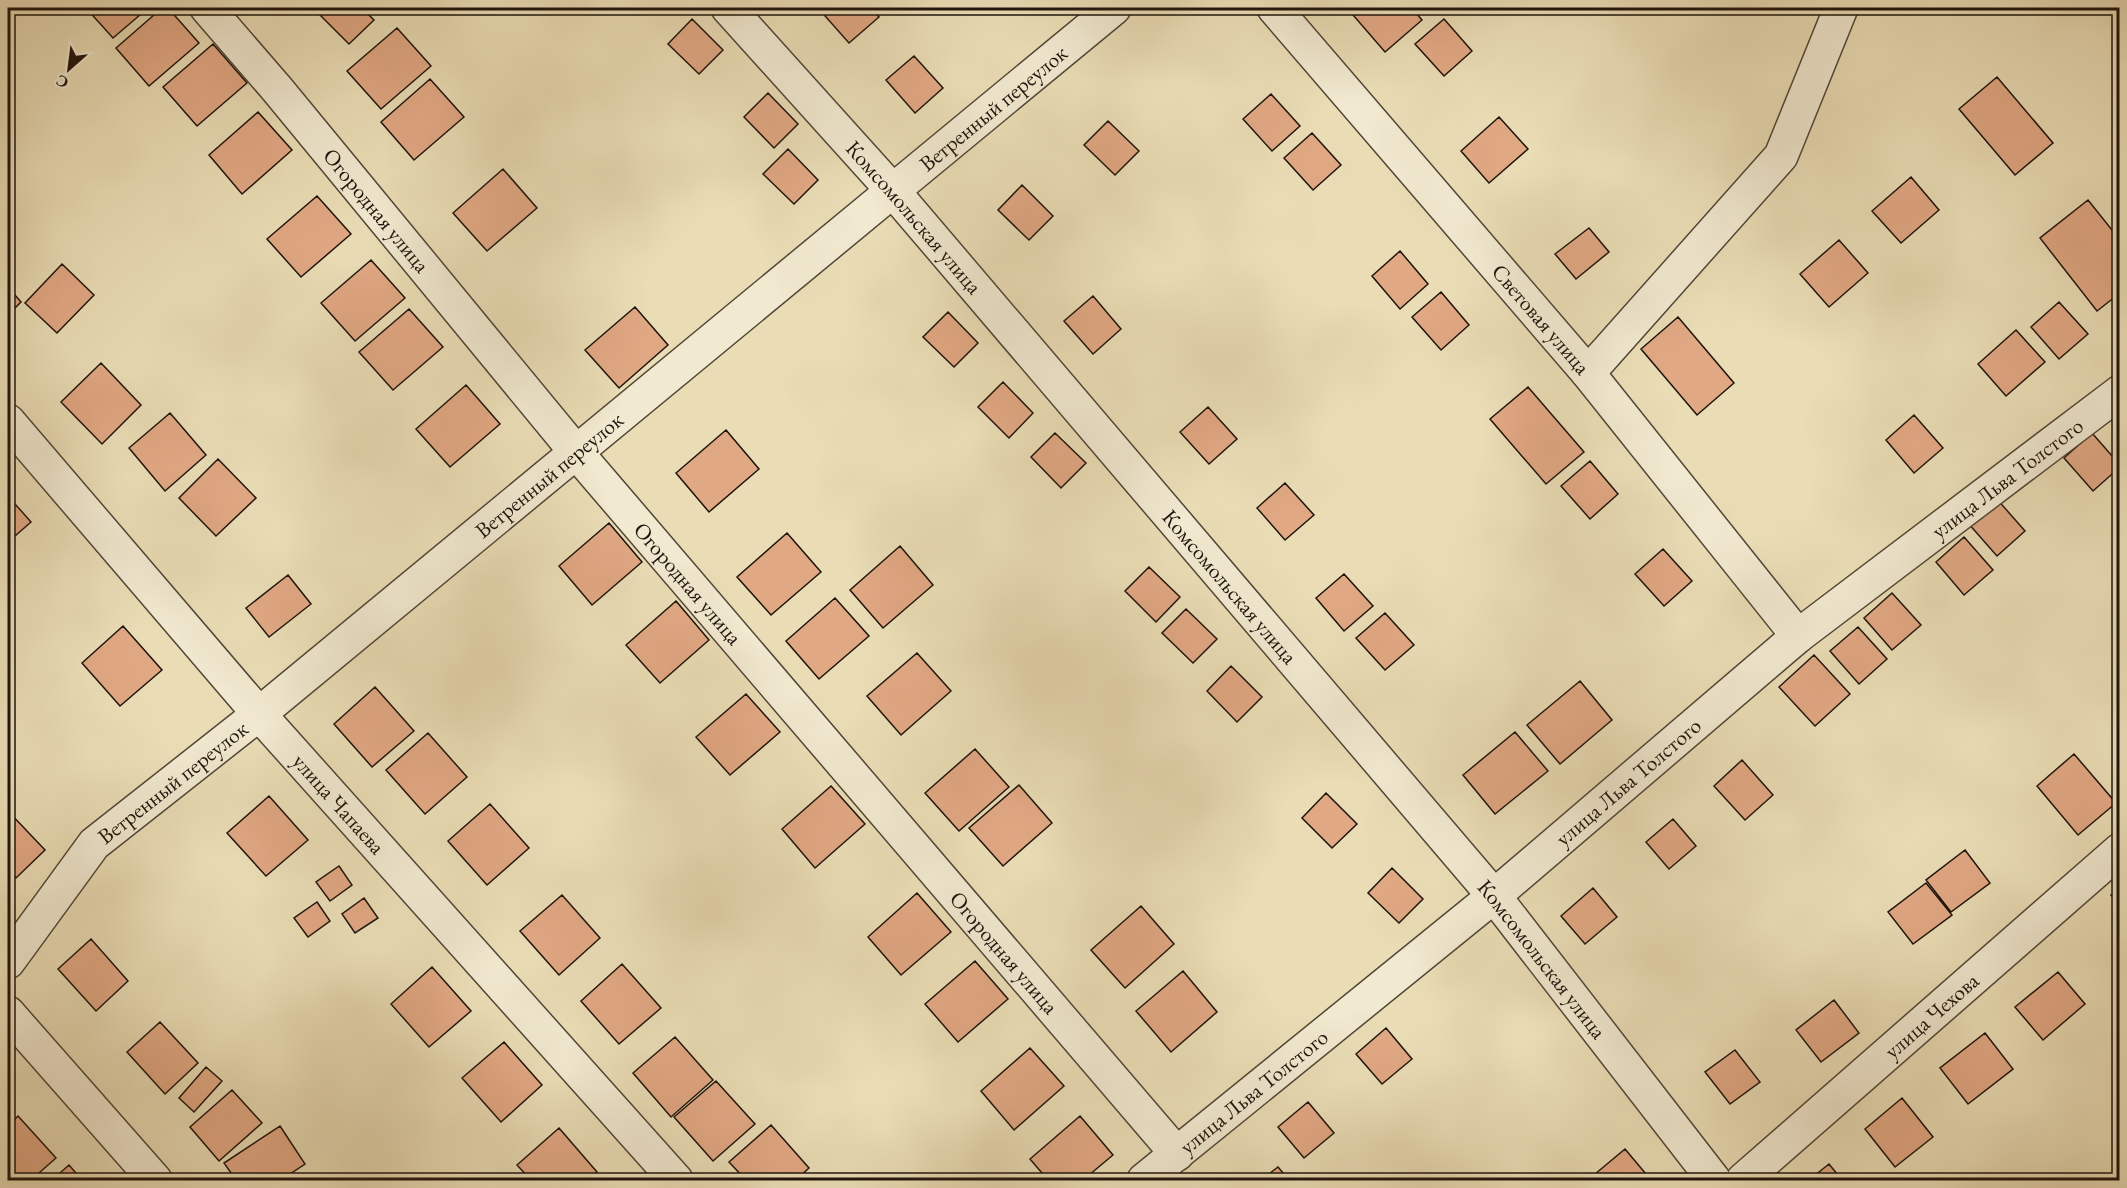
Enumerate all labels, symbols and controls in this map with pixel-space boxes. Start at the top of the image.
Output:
street label: Ветренный переулок [913,38,1073,178]
north arrow [39,39,99,99]
text: С [52,70,72,94]
street label: Комсомольская улица [840,134,989,300]
street label: Огородная улица [317,142,437,279]
street label: Световая улица [1486,257,1597,380]
street label: Ветренный переулок [469,405,629,544]
street label: улица Льва Толстого [1925,411,2089,545]
street label: Комсомольская улица [1156,503,1304,670]
street label: Огородная улица [627,516,749,651]
street label: улица Льва Толстого [1549,711,1707,852]
street label: Ветренный переулок [91,714,254,850]
street label: улица Чапаева [286,747,392,860]
street label: Комсомольская улица [1471,873,1614,1045]
street label: Огородная улица [944,885,1065,1020]
street label: улица Чехова [1878,966,1985,1065]
street label: улица Льва Толстого [1173,1022,1334,1160]

